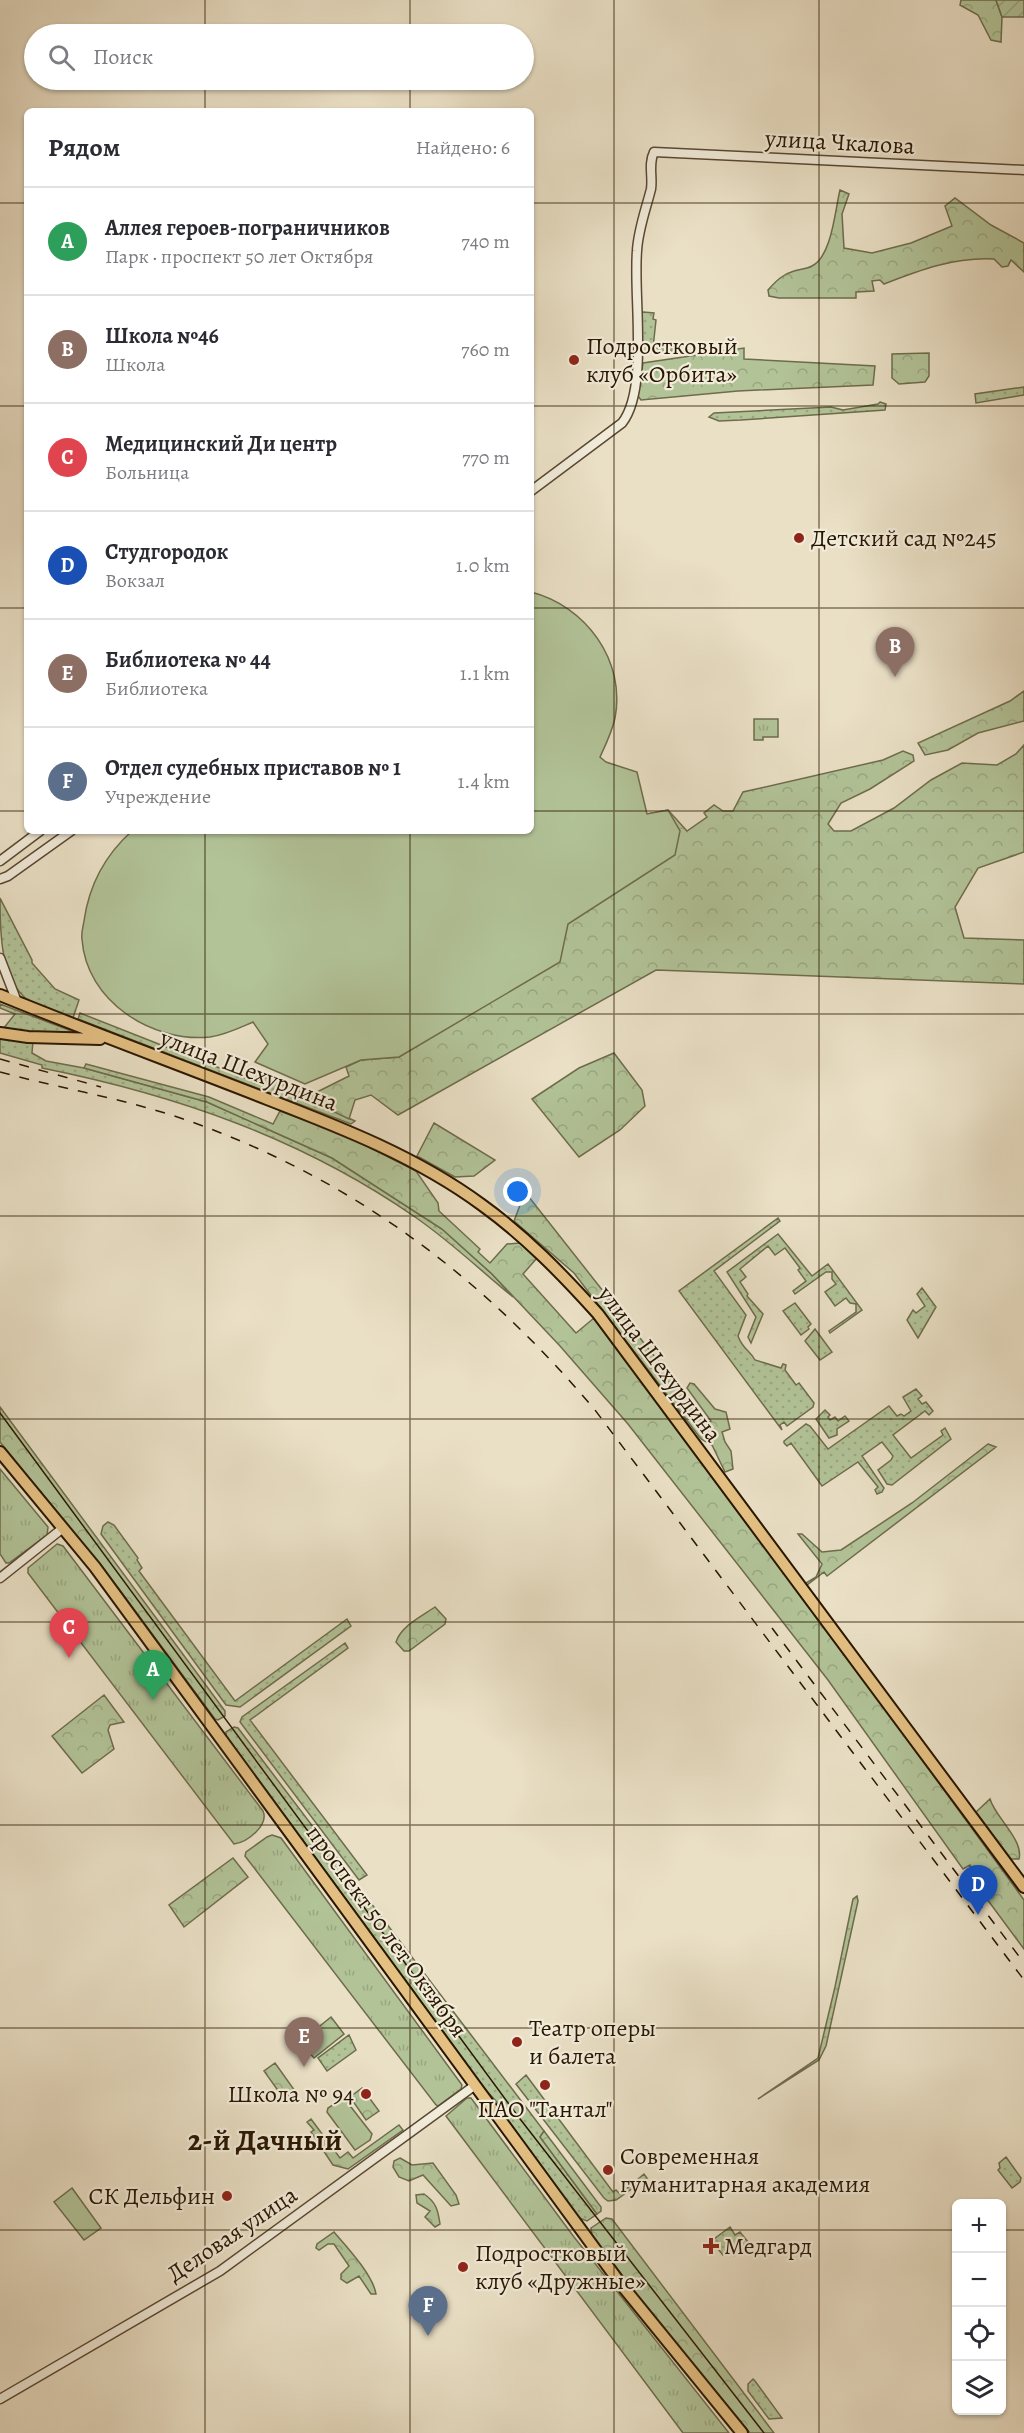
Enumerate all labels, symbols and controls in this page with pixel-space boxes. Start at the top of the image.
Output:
search box [24,24,534,90]
icon: search [45,41,78,74]
text: Поиск [93,42,153,72]
street label: улица Чкалова [763,122,916,162]
text: Рядом [48,130,120,165]
text: Найдено: 6 [416,134,510,161]
text: Аллея героев-пограничников [105,213,390,243]
text: A [61,228,74,255]
text: 740 m [461,228,510,255]
text: Парк · проспект 50 лет Октября [105,243,373,270]
text: Школа №46 [105,321,219,351]
place label: Подростковый клуб «Орбита» [586,330,738,390]
text: B [61,336,74,363]
text: 760 m [461,336,510,363]
text: Школа [105,351,165,378]
marker: Подростковый клуб «Орбита» [567,353,581,367]
text: Медицинский Ди центр [105,429,337,459]
text: C [61,444,74,471]
text: 770 m [462,444,510,471]
text: Больница [105,459,189,486]
place label: Детский сад №245 [811,522,997,554]
marker: Детский сад №245 [792,531,806,545]
text: Студгородок [105,537,228,567]
text: D [61,552,74,579]
text: 1.0 km [456,552,510,579]
text: Вокзал [105,567,165,594]
pin: B [876,628,914,677]
text: Библиотека № 44 [105,645,271,675]
text: E [62,660,73,687]
text: 1.1 km [460,660,510,687]
text: Библиотека [105,675,208,702]
text: Отдел судебных приставов № 1 [105,753,401,783]
text: F [62,768,73,795]
text: 1.4 km [457,768,510,795]
text: Учреждение [105,783,211,810]
street label: улица Шехурдина [155,1021,342,1119]
your location [503,1177,532,1206]
street label: улица Шехурдина [590,1279,729,1449]
pin: C [50,1608,88,1658]
pin: A [134,1650,172,1700]
street label: проспект 50 лет Октября [299,1818,475,2044]
pin: D [958,1866,998,1915]
place label: Театр оперы и балета [529,2012,656,2072]
pin: E [284,2018,324,2067]
marker: Театр оперы и балета [510,2035,524,2049]
place label: Школа № 94 [227,2078,354,2110]
marker: ПАО "Тантал" [538,2078,552,2092]
marker: Школа № 94 [359,2087,373,2101]
place label: ПАО "Тантал" [477,2093,613,2125]
district label: 2-й Дачный [188,2120,342,2160]
place label: Современная гуманитарная академия [620,2140,870,2200]
marker: Современная гуманитарная академия [601,2163,615,2177]
street label: Деловая улица [161,2179,303,2289]
place label: СК Дельфин [89,2180,215,2212]
marker: СК Дельфин [220,2189,234,2203]
map controls [952,2199,1006,2415]
button: + [952,2199,1006,2253]
place label: Медгард [724,2230,812,2262]
place label: Подростковый клуб «Дружные» [475,2237,646,2297]
marker: Медгард [702,2237,720,2255]
button: − [952,2253,1006,2307]
marker: Подростковый клуб «Дружные» [456,2260,470,2274]
pin: F [408,2286,448,2336]
button: locate [952,2307,1006,2361]
button: layers [952,2361,1006,2415]

